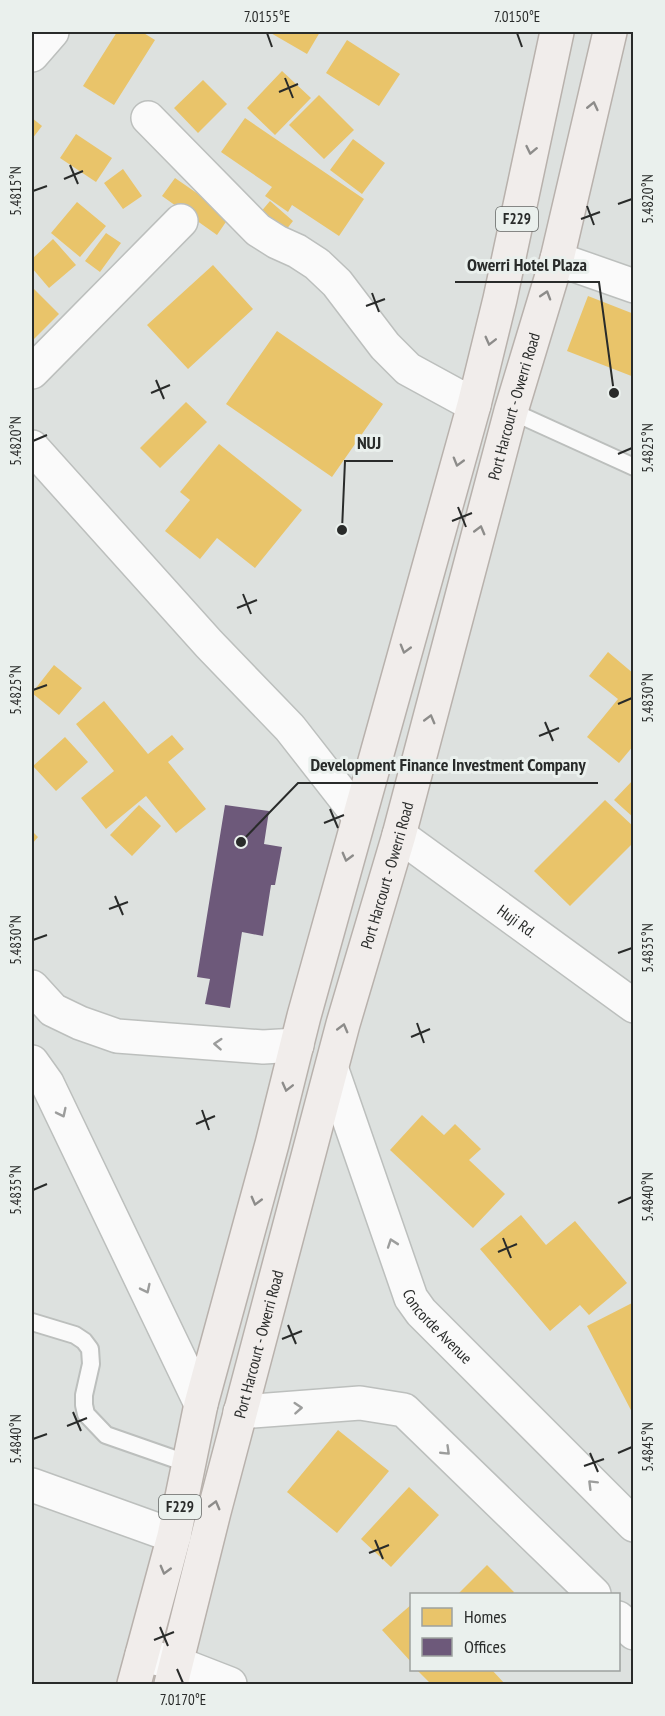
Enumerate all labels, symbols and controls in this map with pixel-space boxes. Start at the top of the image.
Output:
text: 7.0155°E [244,7,290,26]
text: 7.0150°E [494,7,540,26]
one-way arrow [585,101,598,111]
one-way arrow [526,145,539,155]
text: 5.4815°N [6,166,25,216]
text: 5.4820°N [638,174,657,224]
road number: F229 [496,207,538,231]
callout: Owerri Hotel Plaza [455,246,599,282]
text: Owerri Hotel Plaza [467,253,587,276]
one-way arrow [539,290,551,301]
street label: Port Harcourt - Owerri Road [483,330,544,482]
one-way arrow [484,336,497,346]
text: 5.4820°N [6,416,25,466]
text: 5.4825°N [638,423,657,473]
callout: NUJ [345,425,393,461]
text: NUJ [357,431,381,454]
one-way arrow [453,456,465,467]
one-way arrow [472,526,485,536]
one-way arrow [400,643,412,654]
text: 5.4825°N [6,665,25,715]
text: 5.4830°N [638,673,657,723]
one-way arrow [422,714,435,724]
callout: Development Finance Investment Company [298,747,598,783]
text: Development Finance Investment Company [310,753,586,776]
street label: Port Harcourt - Owerri Road [356,800,417,951]
one-way arrow [342,851,354,862]
street label: Huji Rd. [494,900,541,942]
text: 5.4830°N [6,915,25,965]
text: 5.4835°N [638,923,657,973]
one-way arrow [335,1023,348,1033]
one-way arrow [213,1037,222,1050]
one-way arrow [281,1081,294,1091]
one-way arrow [54,1107,66,1118]
text: 5.4835°N [6,1165,25,1215]
text: 5.4840°N [638,1172,657,1222]
one-way arrow [251,1196,264,1206]
one-way arrow [386,1238,399,1249]
street label: Port Harcourt - Owerri Road [229,1268,288,1420]
one-way arrow [138,1282,150,1293]
street label: Concorde Avenue [399,1287,477,1368]
one-way arrow [294,1402,303,1415]
text: 5.4840°N [6,1414,25,1464]
text: 5.4845°N [638,1422,657,1472]
one-way arrow [438,1443,449,1454]
one-way arrow [589,1480,600,1491]
road number: F229 [159,1495,201,1519]
one-way arrow [208,1501,221,1511]
one-way arrow [160,1564,173,1574]
legend [410,1593,620,1671]
text: Homes [464,1605,507,1628]
text: Offices [464,1635,506,1658]
text: 7.0170°E [160,1690,206,1709]

